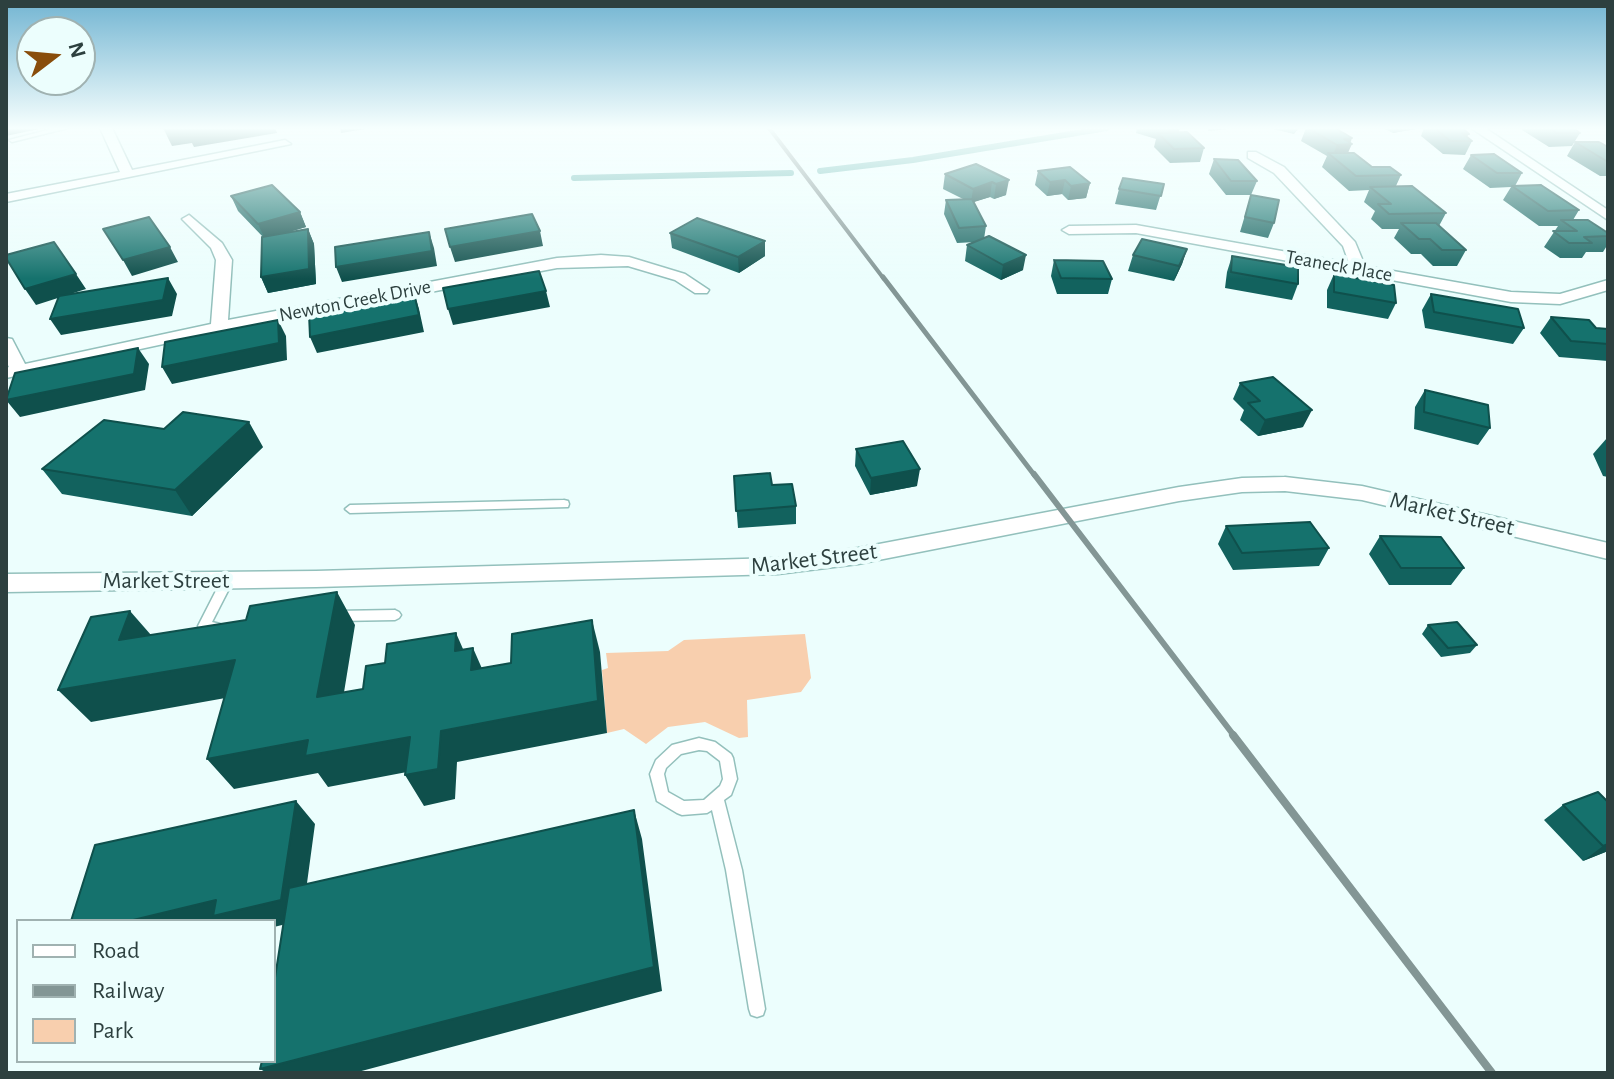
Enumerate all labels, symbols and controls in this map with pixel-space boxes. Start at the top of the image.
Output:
north arrow [16,16,96,96]
text: N [64,40,90,60]
street label: Teaneck Place [1284,245,1394,287]
street label: Newton Creek Drive [277,275,433,327]
street label: Market Street [1387,486,1517,542]
street label: Market Street [749,537,879,581]
street label: Market Street [102,567,230,595]
legend [16,919,276,1063]
text: Road [92,939,140,963]
text: Railway [92,979,164,1003]
text: Park [92,1019,133,1043]

